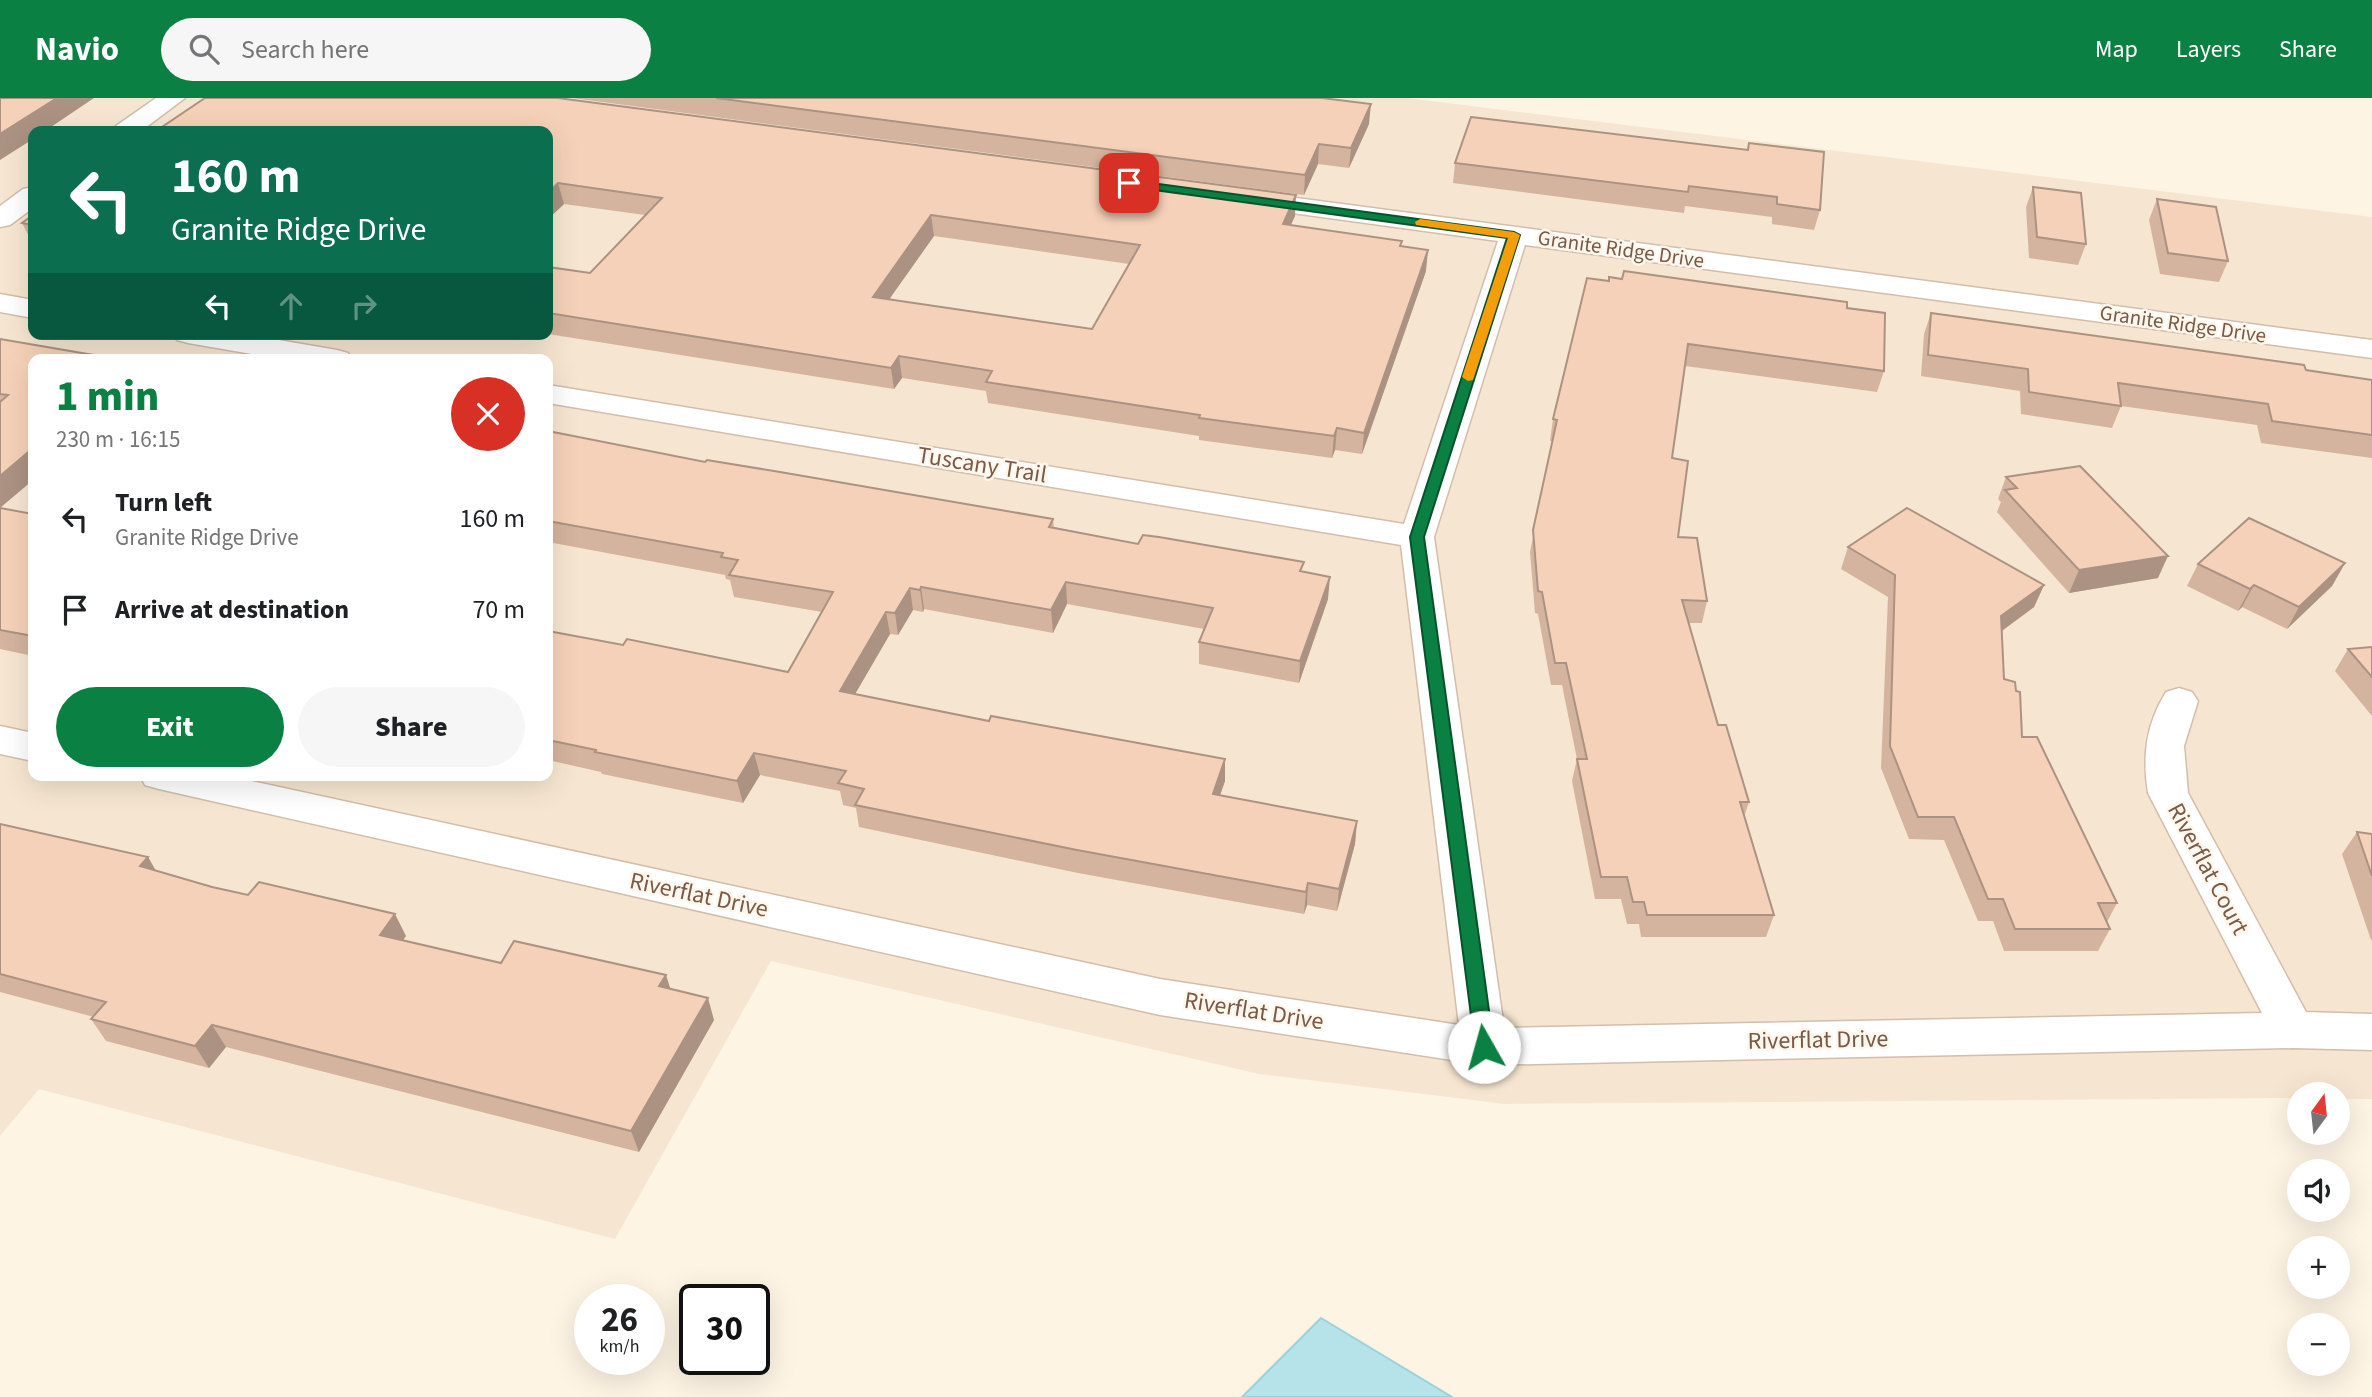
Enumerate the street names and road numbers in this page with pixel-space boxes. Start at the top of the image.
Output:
street label: Granite Ridge Drive [1536,222,1706,276]
street label: Granite Ridge Drive [2098,297,2268,351]
street label: Tuscany Trail [915,438,1049,492]
street label: Riverflat Court [2159,797,2257,941]
street label: Riverflat Drive [627,863,771,927]
street label: Riverflat Drive [1182,983,1326,1039]
street label: Riverflat Drive [1747,1021,1889,1059]

